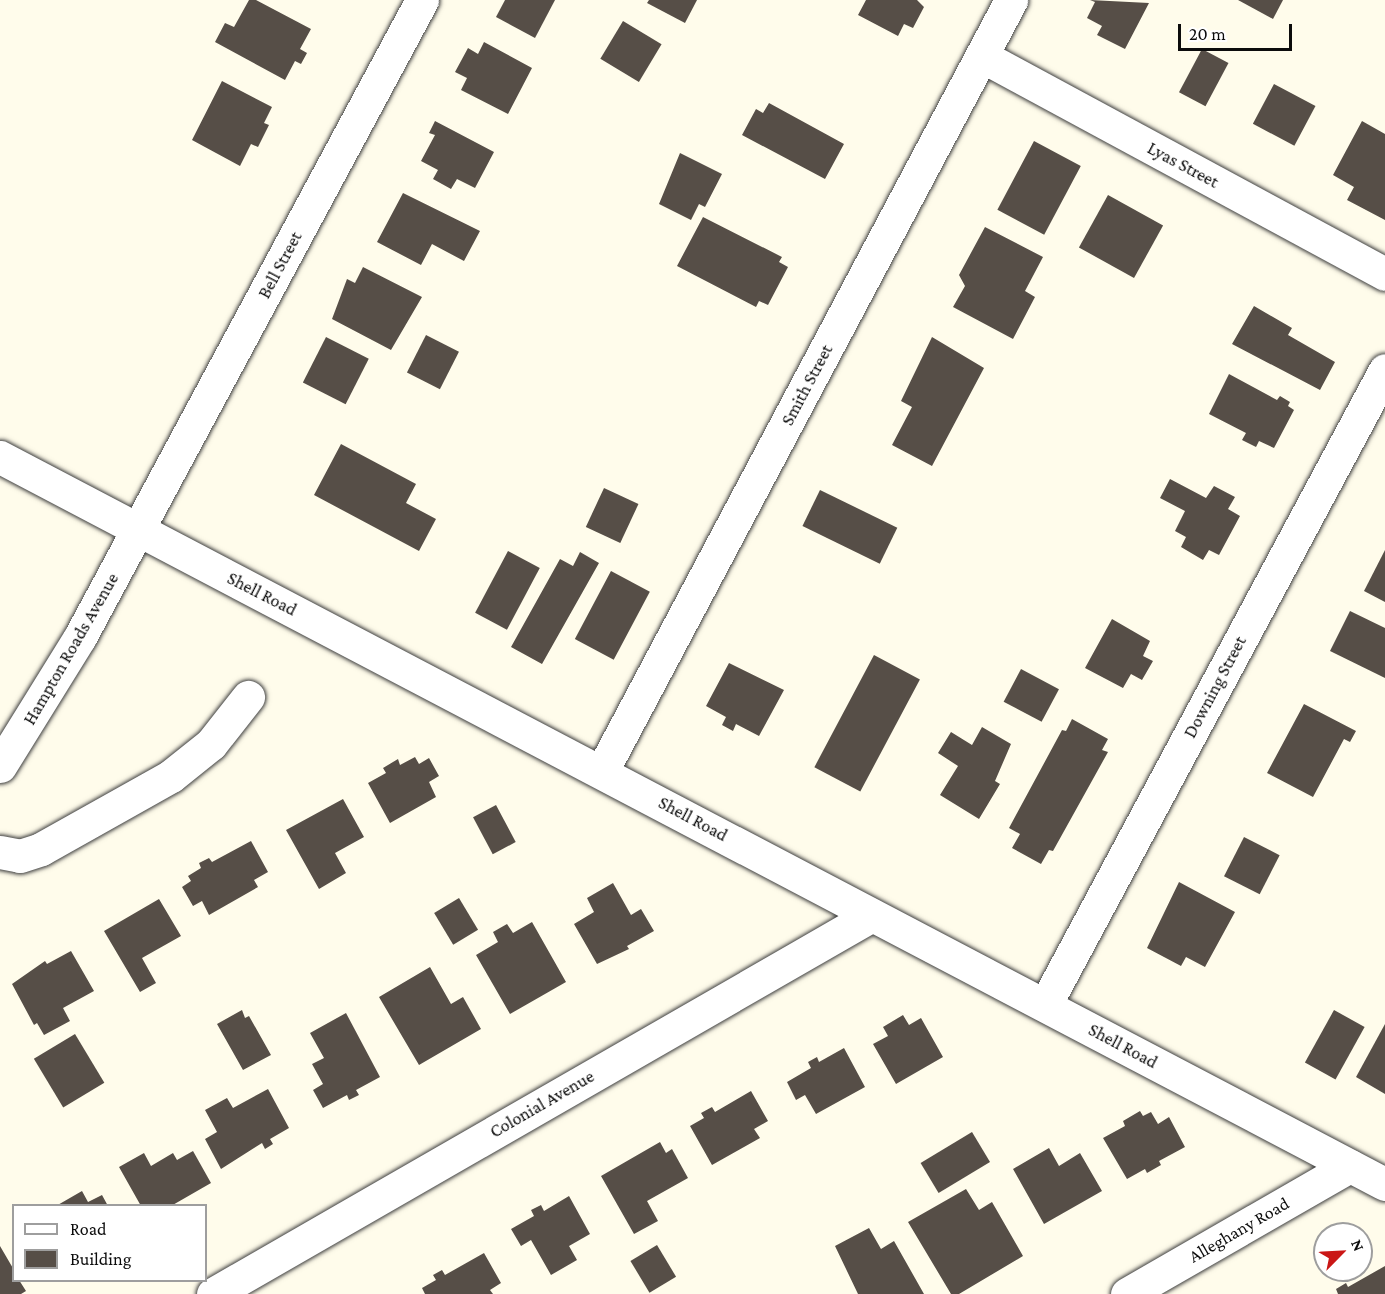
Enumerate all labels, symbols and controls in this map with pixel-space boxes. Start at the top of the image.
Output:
scale bar [1181,12,1295,50]
text: 20 m [1189,24,1226,44]
street label: Lyas Street [1144,137,1222,193]
street label: Bell Street [253,228,307,302]
street label: Smith Street [777,341,837,429]
street label: Shell Road [224,567,300,621]
street label: Hampton Roads Avenue [19,569,123,729]
street label: Downing Street [1179,632,1251,742]
street label: Shell Road [655,792,731,846]
street label: Shell Road [1085,1019,1161,1073]
street label: Colonial Avenue [486,1065,598,1143]
street label: Alleghany Road [1185,1193,1293,1267]
legend [12,1204,207,1282]
text: Road [70,1219,107,1239]
north arrow [1313,1222,1373,1282]
text: N [1348,1237,1368,1254]
text: Building [70,1249,131,1269]

